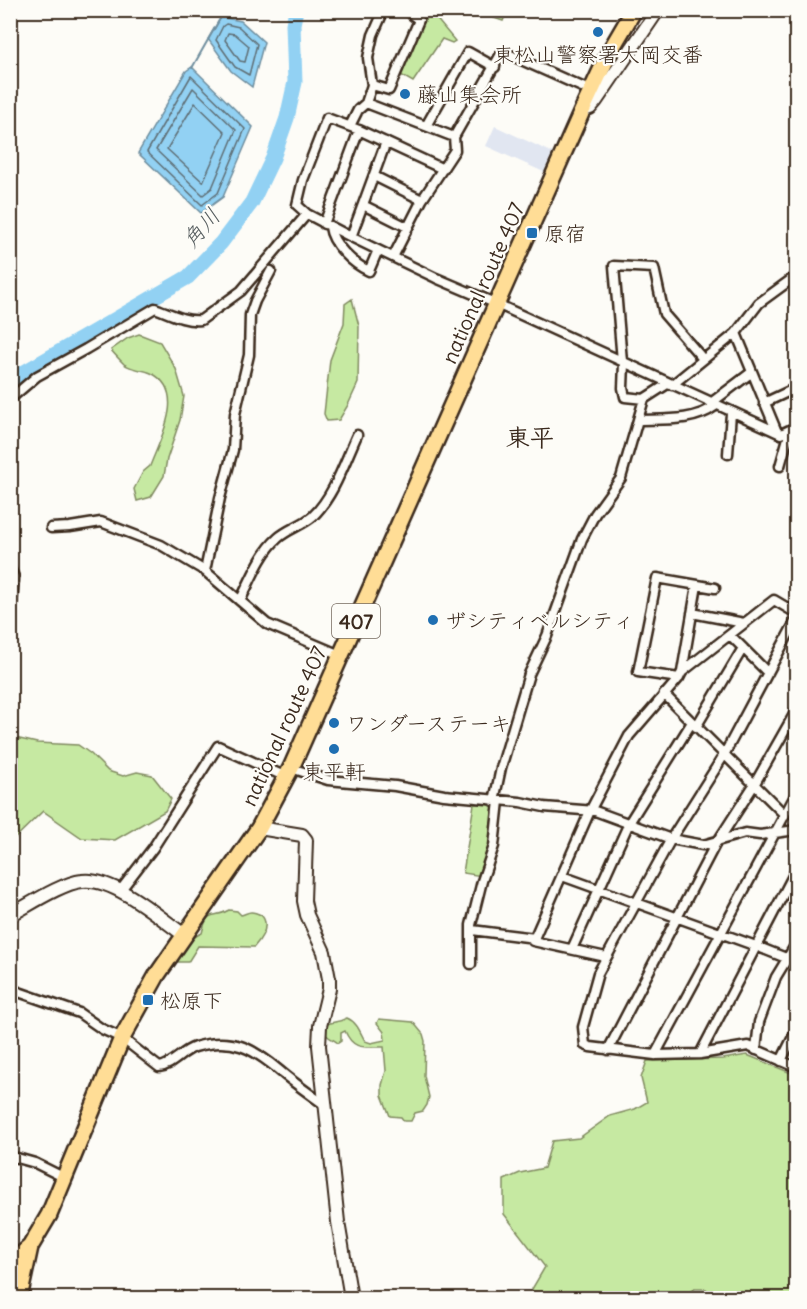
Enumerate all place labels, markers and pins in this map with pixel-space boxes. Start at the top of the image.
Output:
marker: 東松山警察署大岡交番 [591,25,605,39]
place label: 東松山警察署大岡交番 [493,41,703,68]
place label: 藤山集会所 [417,81,522,108]
marker: 藤山集会所 [398,87,412,101]
place label: 原宿 [544,220,586,247]
marker: 原宿 [525,226,539,240]
place label: ザシティベルシティ [445,607,634,634]
marker: ザシティベルシティ [426,613,440,627]
place label: ワンダーステーキ [346,710,511,737]
marker: ワンダーステーキ [327,716,341,730]
marker: 東平軒 [327,742,341,756]
place label: 東平軒 [303,758,366,785]
place label: 松原下 [160,987,223,1014]
marker: 松原下 [141,993,155,1007]

